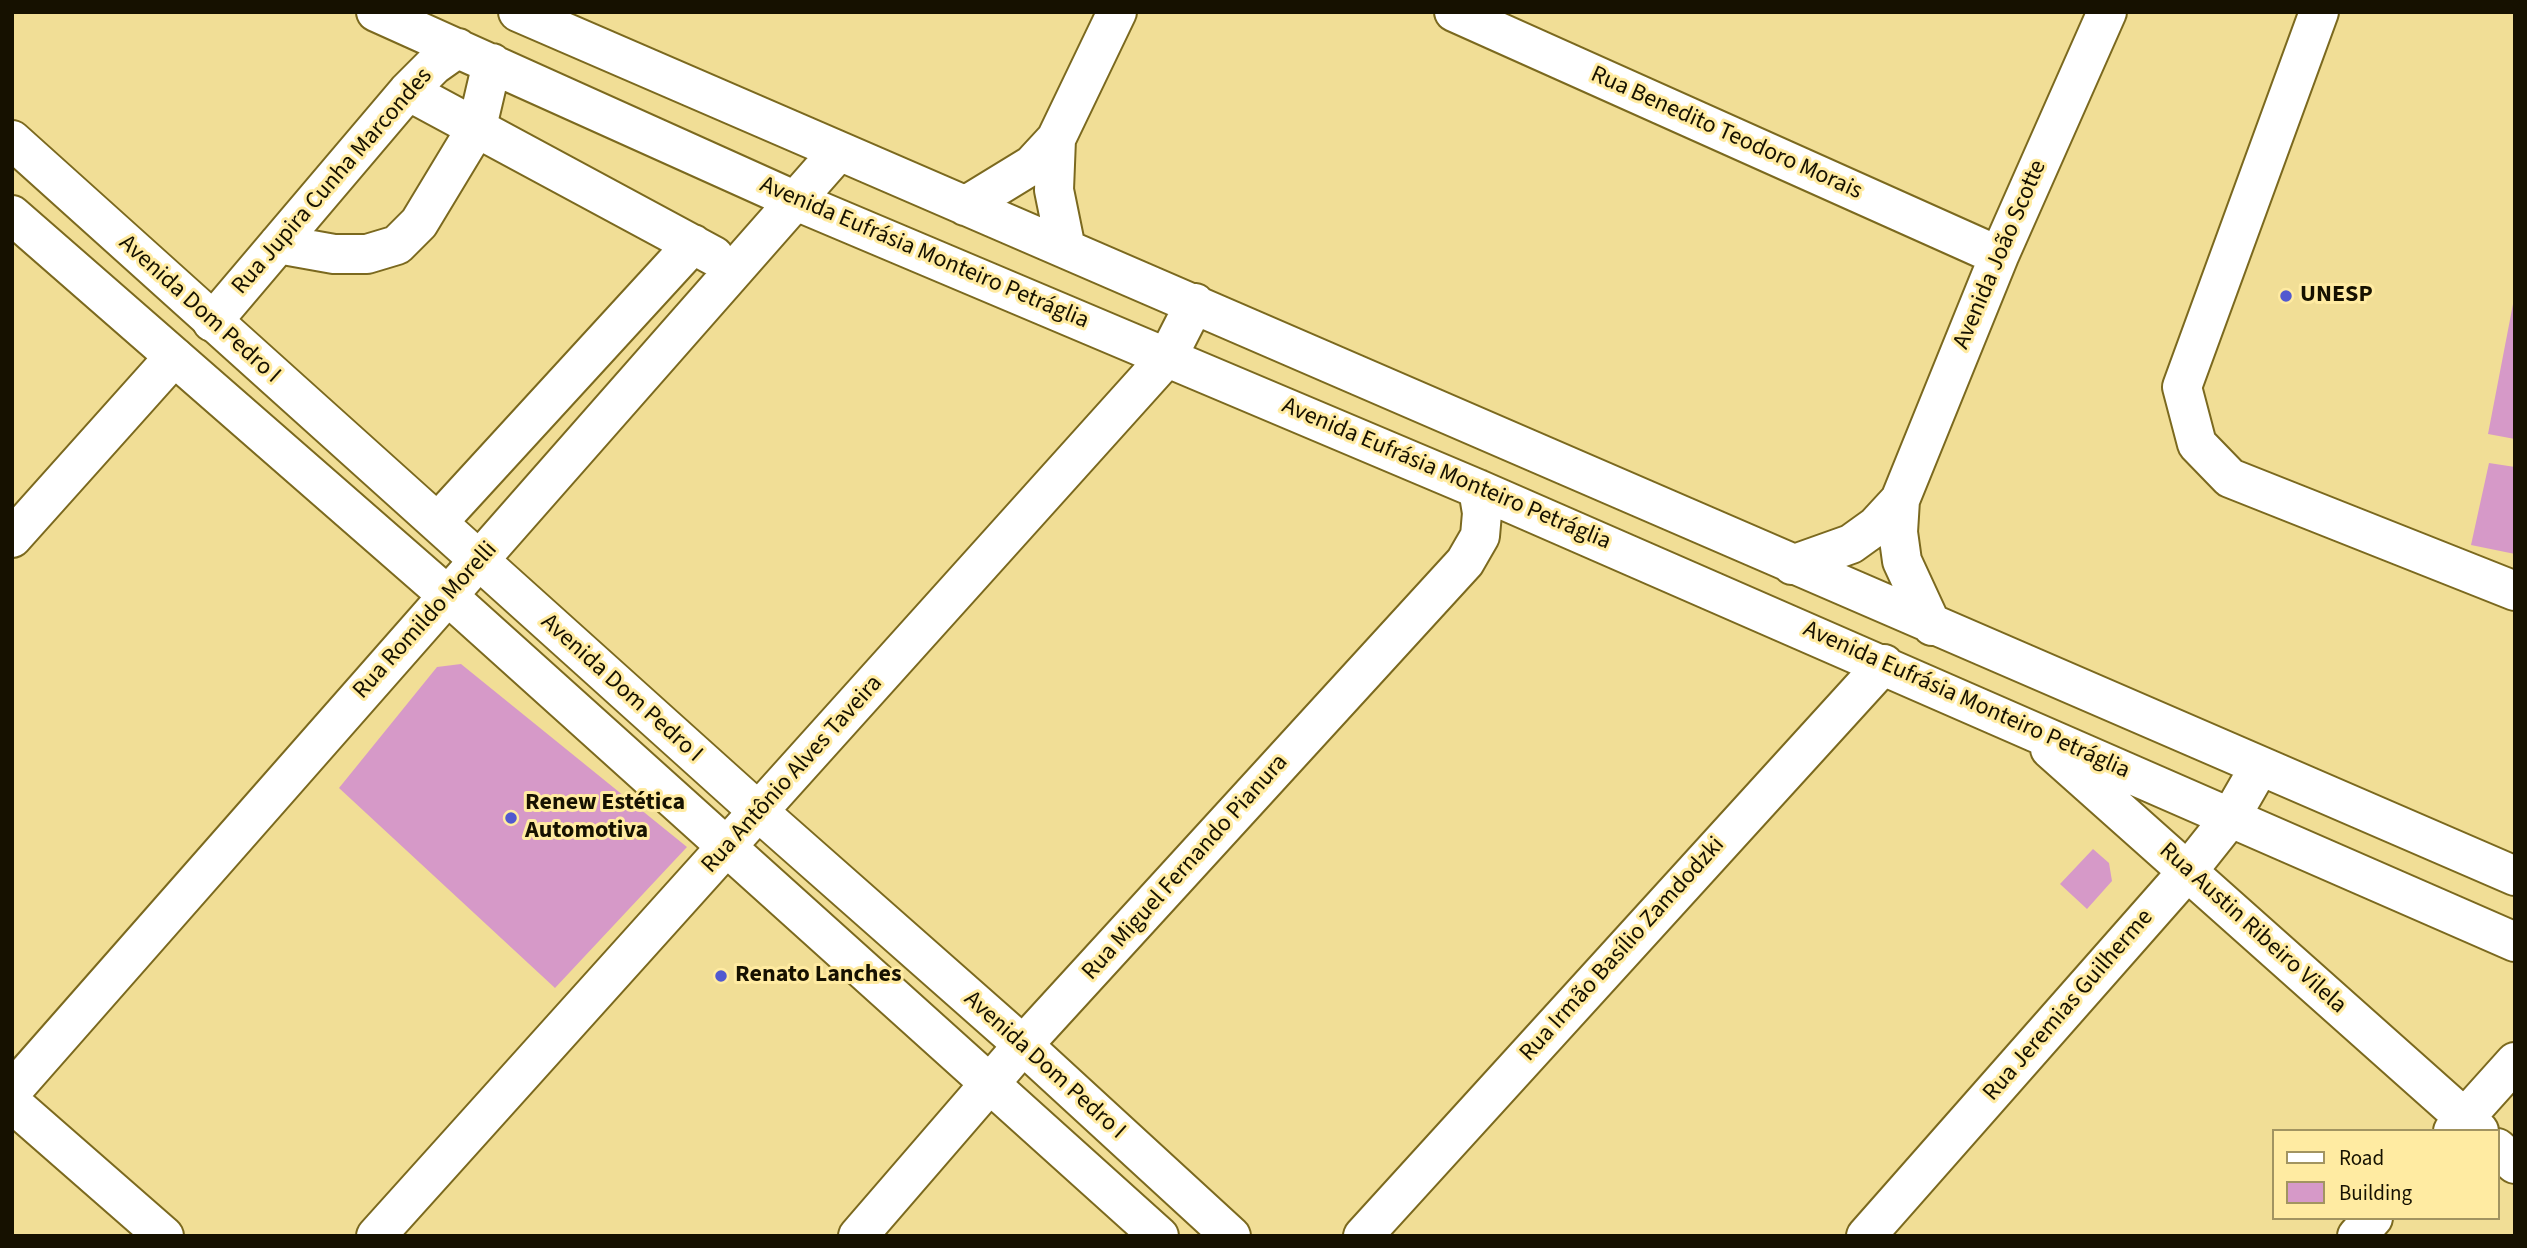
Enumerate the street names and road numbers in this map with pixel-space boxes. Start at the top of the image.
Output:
street label: Rua Benedito Teodoro Morais [1586,61,1866,207]
street label: Rua Jupira Cunha Marcondes [227,63,439,301]
street label: Avenida João Scotte [1948,156,2054,354]
street label: Avenida Eufrásia Monteiro Petráglia [755,171,1093,337]
street label: Avenida Dom Pedro I [112,230,286,390]
street label: Avenida Eufrásia Monteiro Petráglia [1277,392,1615,558]
street label: Rua Romildo Morelli [348,536,504,706]
street label: Avenida Dom Pedro I [534,609,708,769]
street label: Avenida Eufrásia Monteiro Petráglia [1798,616,2134,786]
street label: Rua Antônio Alves Taveira [697,670,889,880]
street label: Rua Miguel Fernando Pianura [1077,749,1295,987]
street label: Rua Irmão Basílio Zamdodzki [1515,832,1731,1068]
street label: Rua Austin Ribeiro Vilela [2152,837,2352,1021]
street label: Rua Jeremias Guilherme [1978,904,2160,1108]
street label: Avenida Dom Pedro I [957,986,1131,1146]

